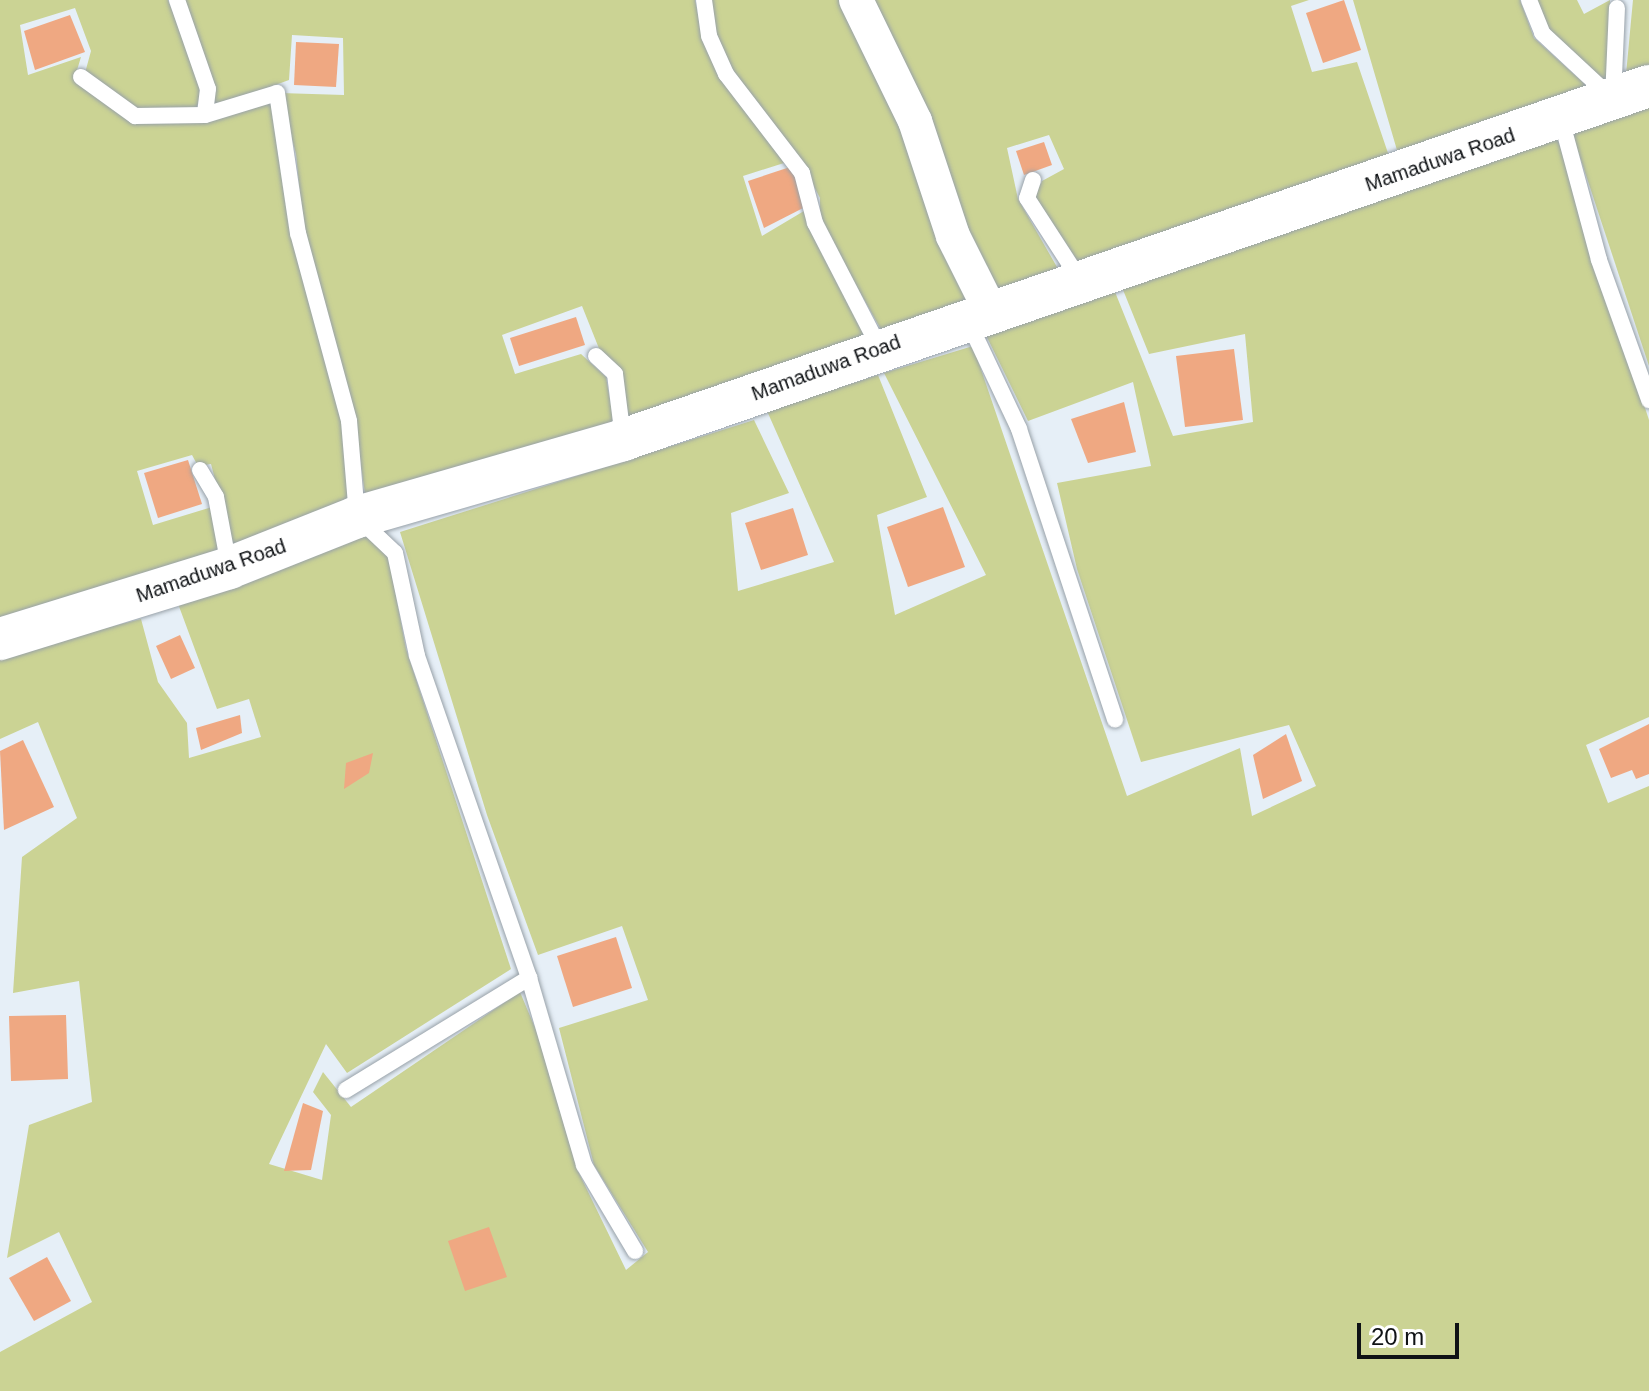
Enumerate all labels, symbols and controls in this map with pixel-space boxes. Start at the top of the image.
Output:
street label: Mamaduwa Road [1362,123,1518,197]
street label: Mamaduwa Road [748,330,904,406]
street label: Mamaduwa Road [133,534,289,608]
scale bar [1361,1307,1463,1357]
text: 20 m [1371,1323,1424,1350]

